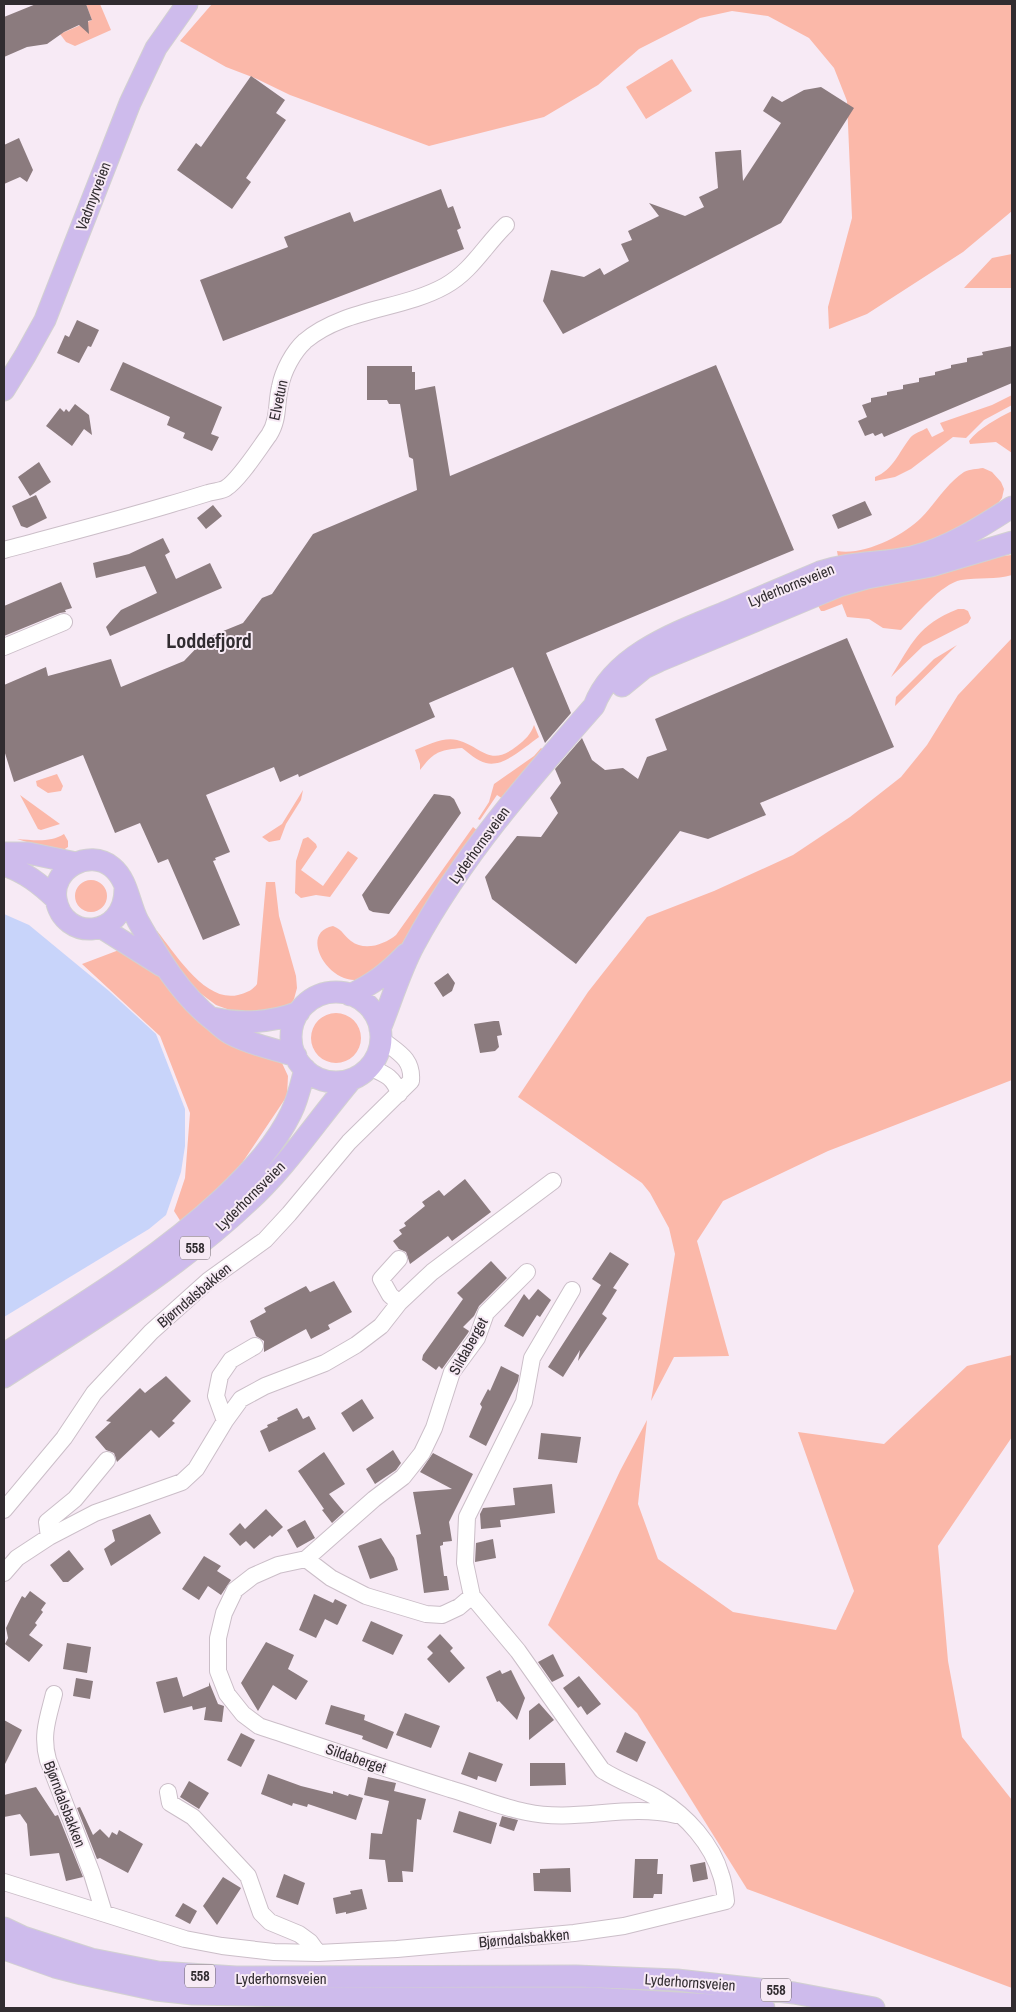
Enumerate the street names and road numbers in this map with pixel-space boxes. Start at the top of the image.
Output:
street label: Vadmyrveien [70,159,116,233]
street label: Elvetun [263,378,293,422]
street label: Lyderhornsveien [745,558,837,612]
street label: Lyderhornsveien [444,802,514,888]
street label: Lyderhornsveien [210,1156,290,1236]
road number: 558 [180,1236,210,1260]
street label: Bjørndalsbakken [152,1258,236,1332]
street label: Sildaberget [444,1313,493,1379]
street label: Sildaberget [323,1738,390,1778]
street label: Bjørndalsbakken [39,1758,91,1850]
street label: Bjørndalsbakken [478,1924,570,1952]
road number: 558 [185,1964,215,1988]
street label: Lyderhornsveien [235,1968,327,1989]
street label: Lyderhornsveien [644,1968,736,1996]
road number: 558 [761,1978,791,2002]

